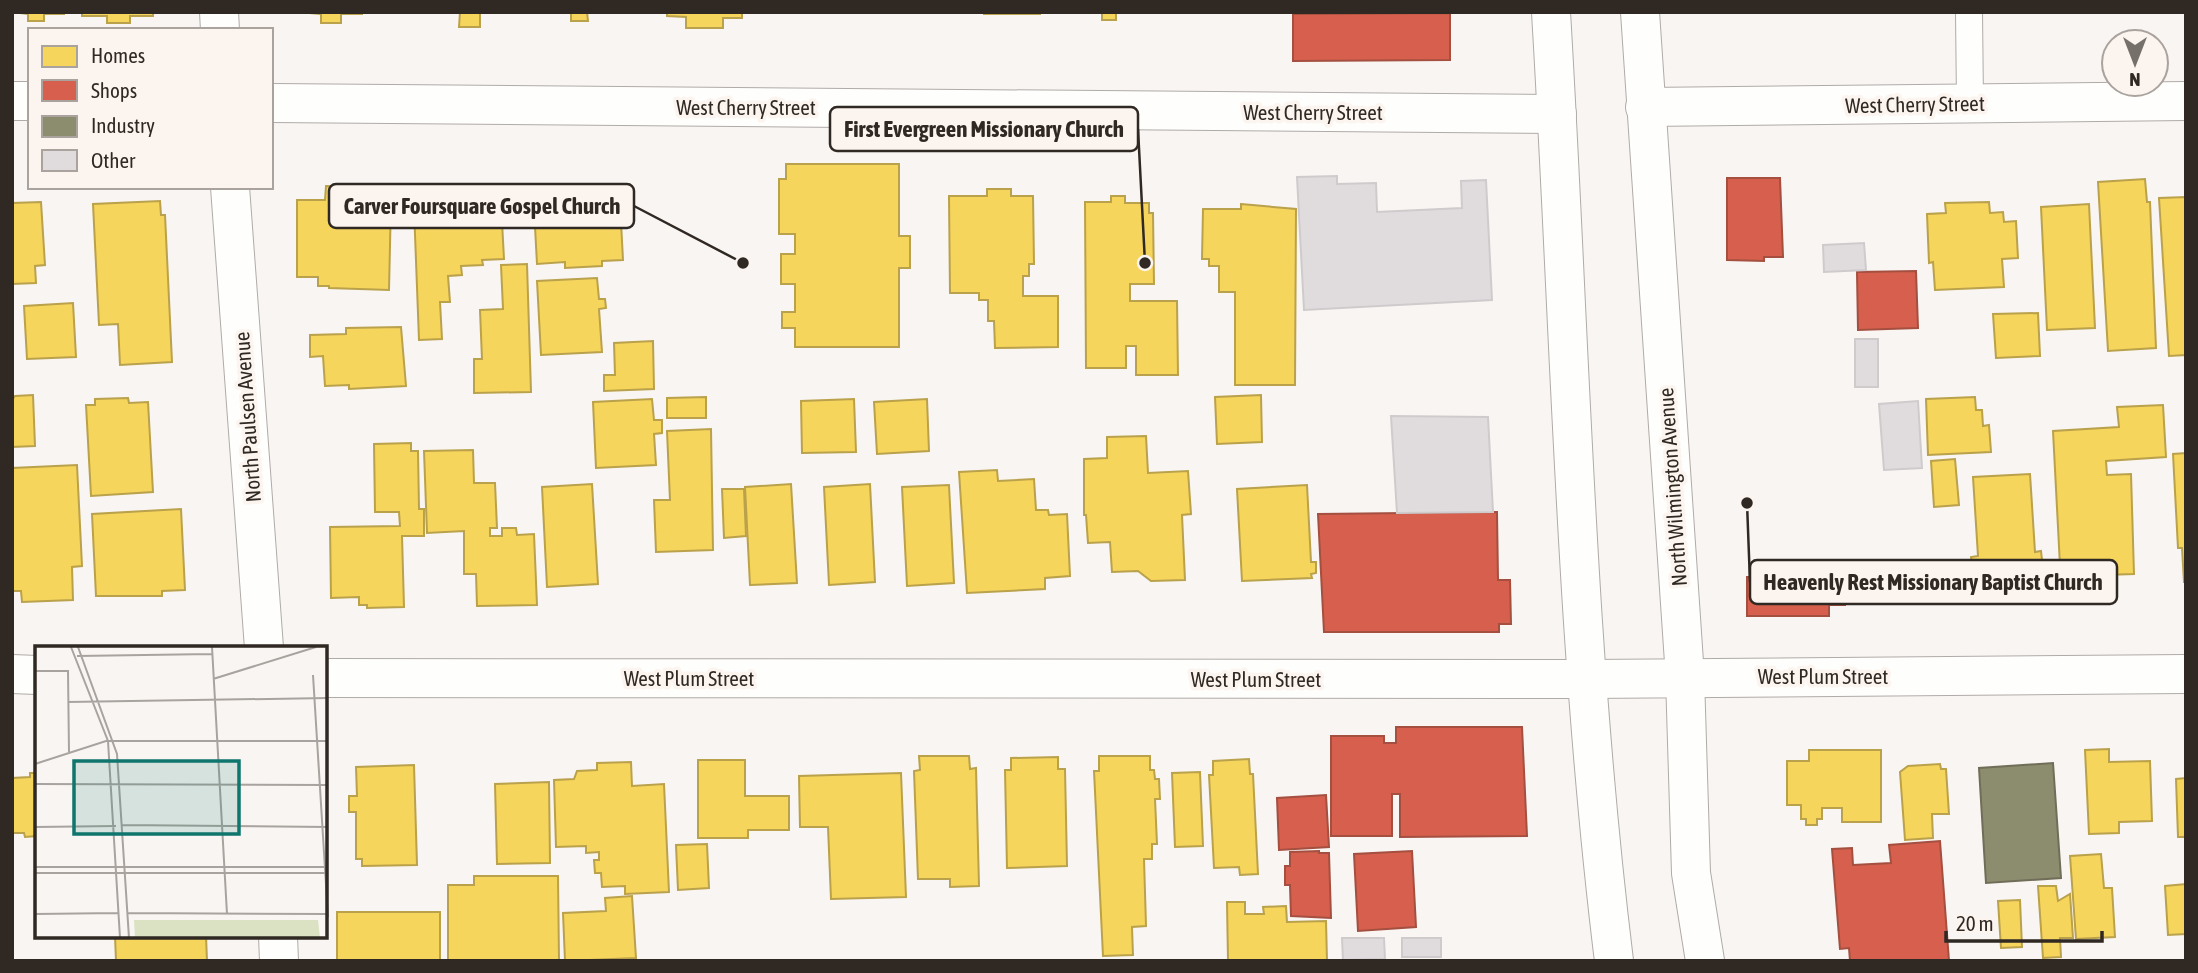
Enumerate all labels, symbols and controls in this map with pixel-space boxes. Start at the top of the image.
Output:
legend [28,28,273,189]
north arrow [2100,28,2170,98]
text: Homes [91,43,145,67]
text: N [2129,69,2141,91]
text: Shops [91,78,137,102]
street label: West Cherry Street [1845,91,1985,117]
street label: West Cherry Street [676,95,816,119]
street label: West Cherry Street [1243,100,1383,124]
callout: First Evergreen Missionary Church [830,107,1138,151]
text: Industry [91,113,155,137]
text: First Evergreen Missionary Church [844,116,1124,142]
text: Other [91,148,136,172]
callout: Carver Foursquare Gospel Church [329,184,634,228]
text: Carver Foursquare Gospel Church [344,193,620,219]
street label: North Paulsen Avenue [229,331,265,503]
street label: North Wilmington Avenue [1653,387,1691,587]
callout: Heavenly Rest Missionary Baptist Church [1750,560,2117,604]
text: Heavenly Rest Missionary Baptist Church [1763,569,2103,595]
inset map [35,646,327,938]
street label: West Plum Street [1758,664,1888,688]
street label: West Plum Street [624,666,754,690]
street label: West Plum Street [1191,667,1321,691]
scale bar [1946,900,2102,944]
text: 20 m [1956,911,1994,935]

